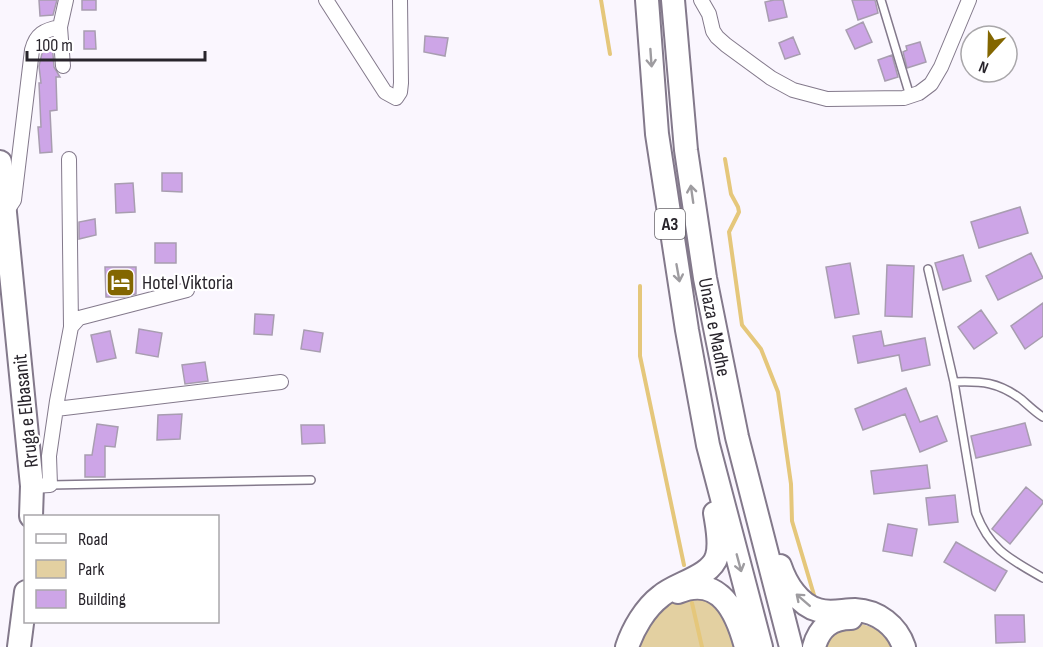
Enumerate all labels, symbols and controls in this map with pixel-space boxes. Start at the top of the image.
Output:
scale bar [27,24,206,62]
north arrow [959,24,1019,84]
text: 100 m [36,35,73,56]
one-way arrow [646,48,657,68]
text: N [976,56,991,77]
one-way arrow [687,184,698,204]
road number: A3 [655,209,685,239]
one-way arrow [672,262,683,282]
hotel icon: Hotel Viktoria [105,266,137,298]
place label: Hotel Viktoria [142,271,233,295]
street label: Unaza e Madhe [693,276,735,379]
street label: Rruga e Elbasanit [8,353,44,469]
legend [24,515,219,623]
text: Road [78,529,108,550]
one-way arrow [734,553,746,572]
text: Park [78,559,104,580]
text: Building [78,589,126,610]
one-way arrow [795,594,811,607]

